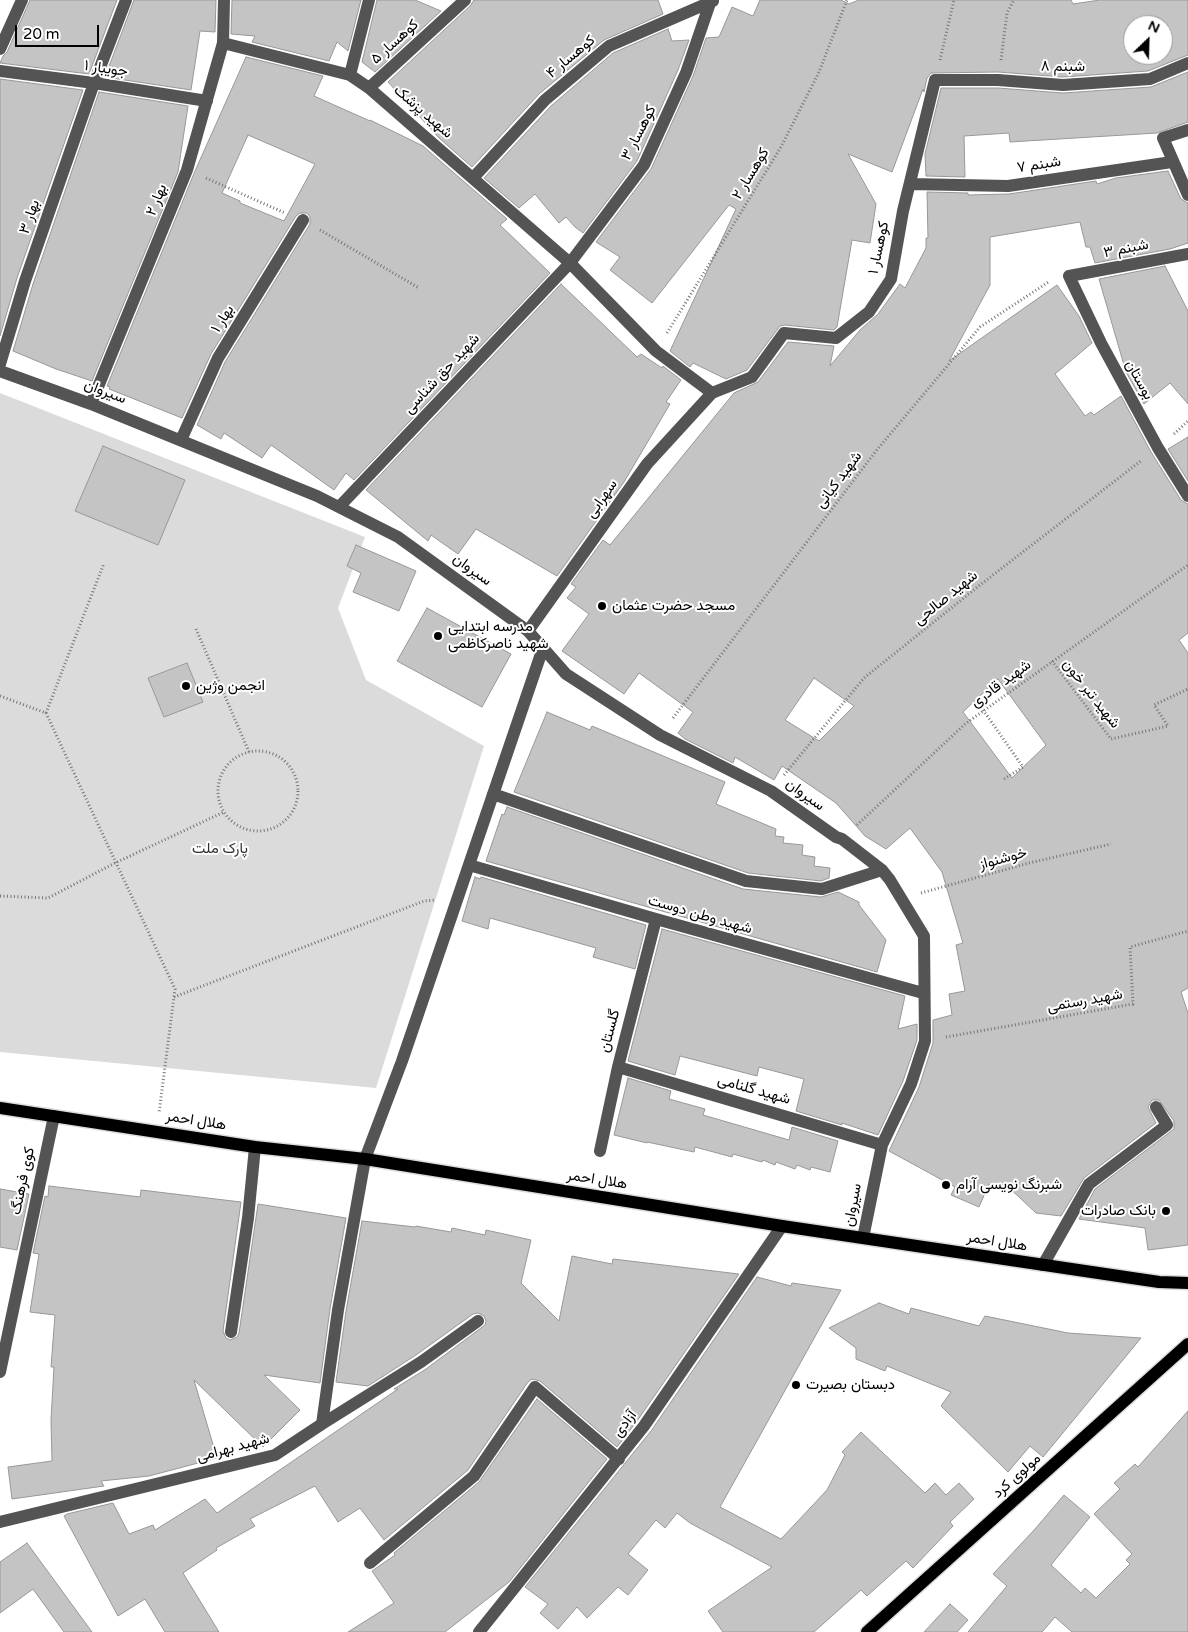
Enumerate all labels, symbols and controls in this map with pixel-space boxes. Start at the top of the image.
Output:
scale bar [18,15,101,47]
north arrow [1123,15,1173,65]
street label: کوهسار ۵ [367,16,423,68]
text: N [1145,17,1162,37]
text: 20 m [23,25,60,43]
street label: کوهسار ۴ [543,31,599,83]
street label: جویبار ۱ [83,57,129,81]
street label: شبنم ۸ [1041,58,1085,76]
street label: شهید پزشک [390,81,456,143]
street label: کوهسار ۳ [618,103,660,163]
street label: کوهسار ۲ [729,145,773,203]
street label: شبنم ۷ [1016,153,1062,177]
street label: بهار ۲ [143,181,171,219]
street label: بهار ۳ [16,198,44,236]
street label: کوهسار ۱ [865,220,893,276]
street label: شبنم ۳ [1102,236,1150,262]
street label: بهار ۱ [208,302,238,336]
street label: شهید حق شناسی [400,330,484,418]
street label: بوستان [1121,357,1157,403]
street label: سیروان [81,376,129,408]
street label: شهید کیانی [812,448,866,512]
street label: سهرابی [582,476,622,522]
street label: سیروان [449,550,495,590]
street label: شهید صالحی [910,567,982,629]
place label: مسجد حضرت عثمان [612,597,735,615]
marker: مسجد حضرت عثمان [596,600,608,612]
place label: مدرسه ابتدایی شهید ناصرکاظمی [448,618,549,653]
marker: مدرسه ابتدایی شهید ناصرکاظمی [432,630,444,642]
street label: شهید قادری [967,656,1035,712]
street label: شهید تبر خون [1058,656,1124,732]
place label: انجمن وژین [196,677,265,695]
marker: انجمن وژین [180,680,192,692]
street label: سیروان [782,775,828,815]
park label: پارک ملت [192,840,248,858]
street label: خوشنواز [977,844,1029,874]
street label: شهید وطن دوست [646,892,754,938]
street label: شهید رستمی [1046,986,1124,1016]
street label: گلستان [596,1007,624,1055]
street label: شهید گلنامی [715,1071,793,1109]
street label: هلال احمر [165,1107,227,1135]
street label: کوی فرهنگ [7,1145,39,1217]
street label: هلال احمر [566,1166,628,1194]
place label: شبرنگ نویسی آرام [956,1176,1062,1194]
marker: شبرنگ نویسی آرام [940,1179,952,1191]
street label: سیروان [840,1182,866,1228]
place label: بانک صادرات [1081,1202,1156,1220]
marker: بانک صادرات [1160,1205,1172,1217]
street label: هلال احمر [966,1228,1028,1256]
place label: دبستان بصیرت [806,1376,895,1394]
marker: دبستان بصیرت [790,1379,802,1391]
street label: آزادی [609,1407,641,1441]
street label: شهید بهرامی [195,1430,271,1466]
street label: مولوی کرد [989,1450,1045,1502]

